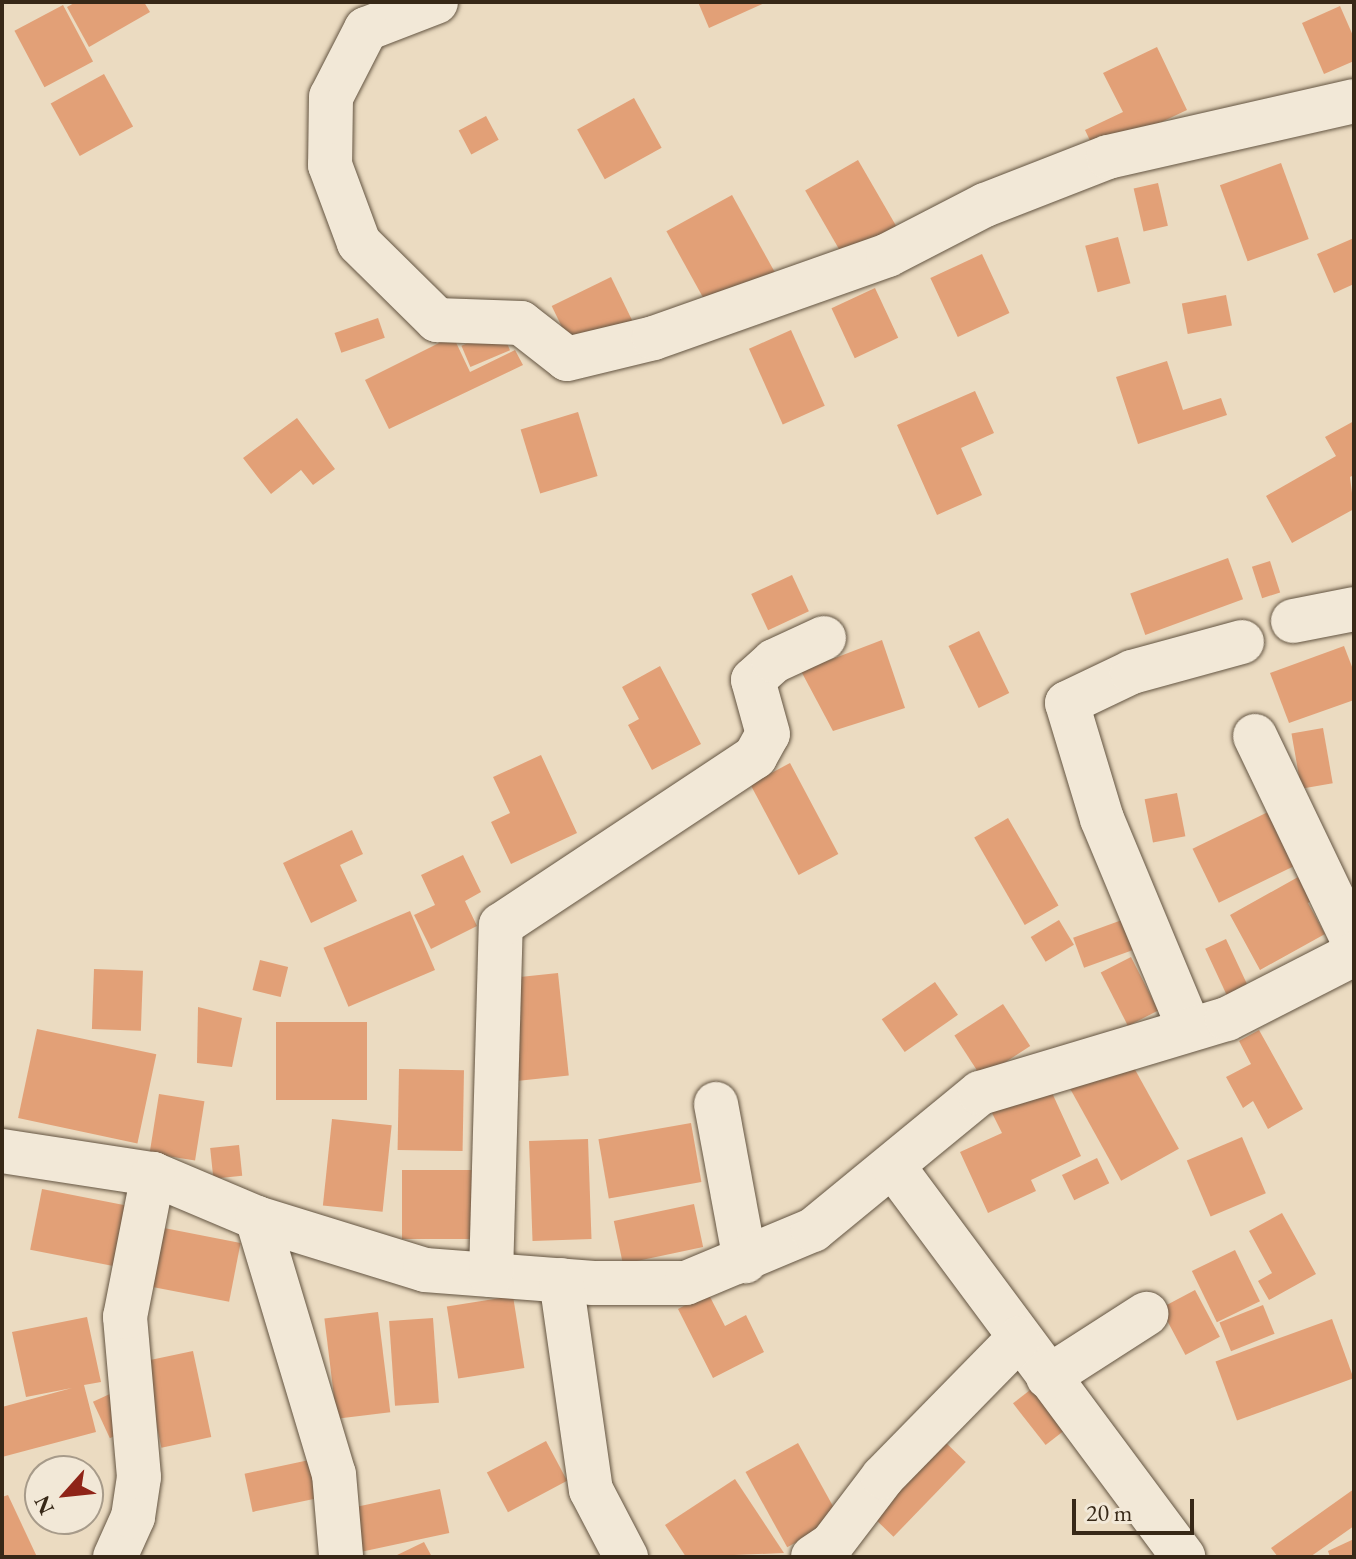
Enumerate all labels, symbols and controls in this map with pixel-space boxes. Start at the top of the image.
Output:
north arrow [24,1455,104,1535]
scale bar [1076,1483,1198,1533]
text: N [27,1491,61,1520]
text: 20 m [1086,1497,1133,1528]

